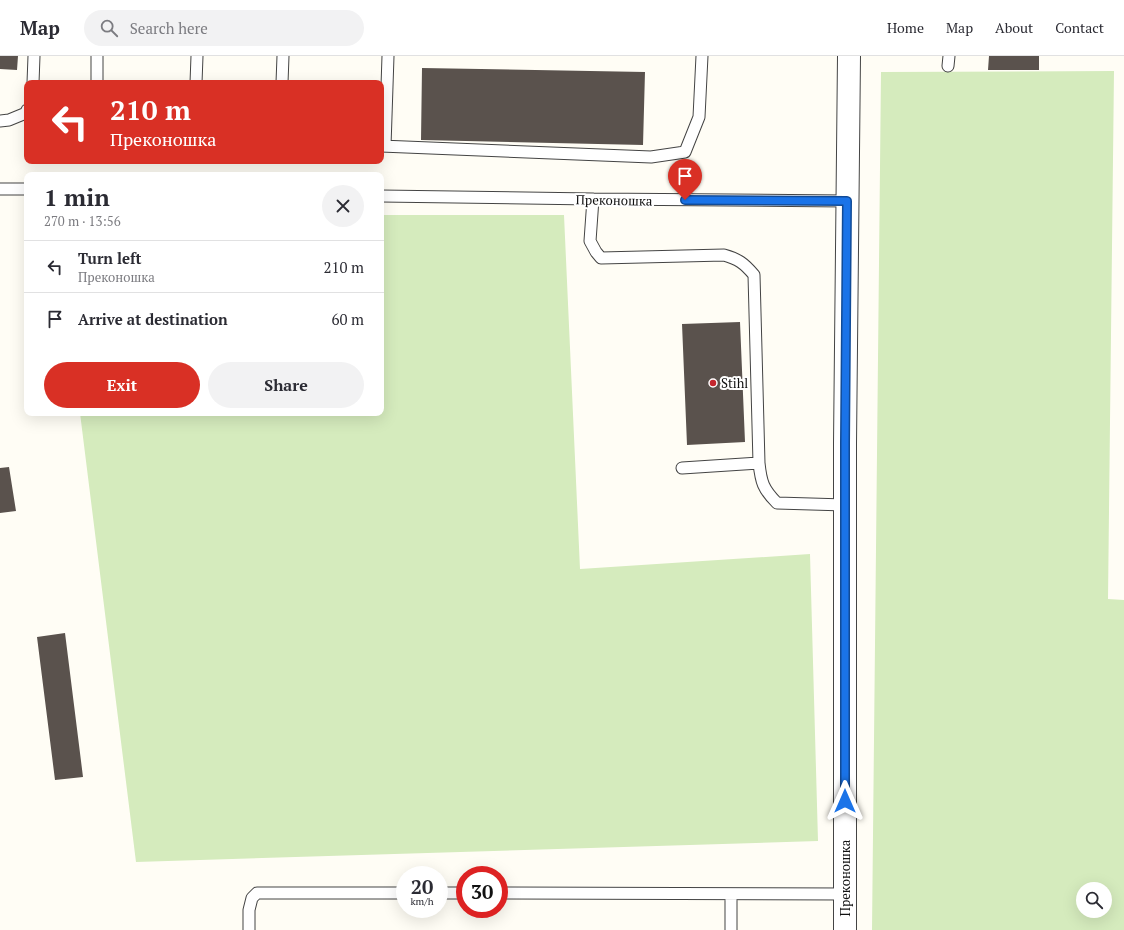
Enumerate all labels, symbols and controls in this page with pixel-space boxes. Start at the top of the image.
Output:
search box [84,10,364,46]
text: Map [20,15,60,40]
icon: search [98,17,120,39]
text: Search here [130,18,208,38]
text: Home [887,18,924,37]
text: Map [946,18,973,37]
text: About [995,18,1033,37]
text: Contact [1055,18,1104,37]
text: 210 m [110,91,191,128]
icon: left [44,96,96,148]
text: Преконошка [110,127,216,151]
pin [668,159,702,200]
icon: arrive [674,165,696,187]
text: 1 min [44,181,110,213]
button: close [322,185,364,227]
street label: Преконошка [575,190,653,210]
text: 270 m · 13:56 [44,212,121,230]
text: Turn left [78,248,142,268]
icon: left [44,256,66,278]
text: 210 m [323,257,364,277]
text: Преконошка [78,268,155,286]
icon: arrive [44,308,66,330]
text: Arrive at destination [78,309,228,329]
text: 60 m [331,309,364,329]
button: Exit [44,362,200,408]
button: Share [208,362,364,408]
place label: Stihl [721,374,748,392]
marker: Stihl [708,378,718,388]
position arrow [824,780,866,822]
street label: Преконошка [836,839,854,916]
speed limit sign: 30 [456,866,508,918]
text: 20 [411,873,433,900]
map controls [1076,882,1112,918]
button: search [1076,882,1112,918]
text: km/h [410,895,434,908]

